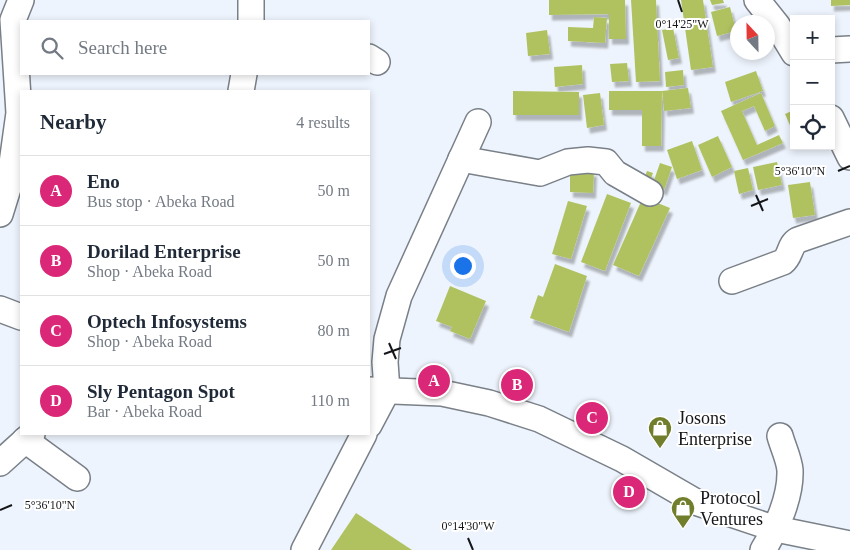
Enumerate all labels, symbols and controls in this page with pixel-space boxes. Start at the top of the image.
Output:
north arrow [730,15,775,60]
map controls [790,15,835,150]
button: + [790,15,835,60]
text: 0°14'25"W [655,17,709,31]
search box [20,20,370,75]
icon: search [38,34,66,62]
text: Search here [78,37,167,58]
button: − [790,60,835,105]
button: locate [790,105,835,150]
text: Nearby [40,110,107,134]
text: 4 results [296,114,350,131]
text: 5°36'10"N [775,164,826,178]
text: Eno [87,171,120,192]
text: A [50,182,62,199]
text: 50 m [318,182,350,199]
text: Bus stop · Abeka Road [87,193,235,210]
text: Dorilad Enterprise [87,241,241,262]
text: B [51,252,61,269]
text: 50 m [318,252,350,269]
your location [450,253,476,279]
text: Shop · Abeka Road [87,263,212,280]
text: Optech Infosystems [87,311,247,332]
text: C [50,322,62,339]
text: 80 m [318,322,350,339]
text: Shop · Abeka Road [87,333,212,350]
pin: A [418,362,450,400]
pin: B [501,366,533,404]
text: Sly Pentagon Spot [87,381,235,402]
text: D [50,392,62,409]
text: 110 m [310,392,350,409]
pin: C [576,399,608,437]
text: Bar · Abeka Road [87,403,202,420]
place label: Josons Enterprise [678,408,752,449]
shop icon: Josons Enterprise [647,415,673,449]
pin: D [613,473,645,511]
place label: Protocol Ventures [700,488,763,529]
shop icon: Protocol Ventures [670,495,696,529]
text: 5°36'10"N [25,498,76,512]
text: 0°14'30"W [441,519,495,533]

